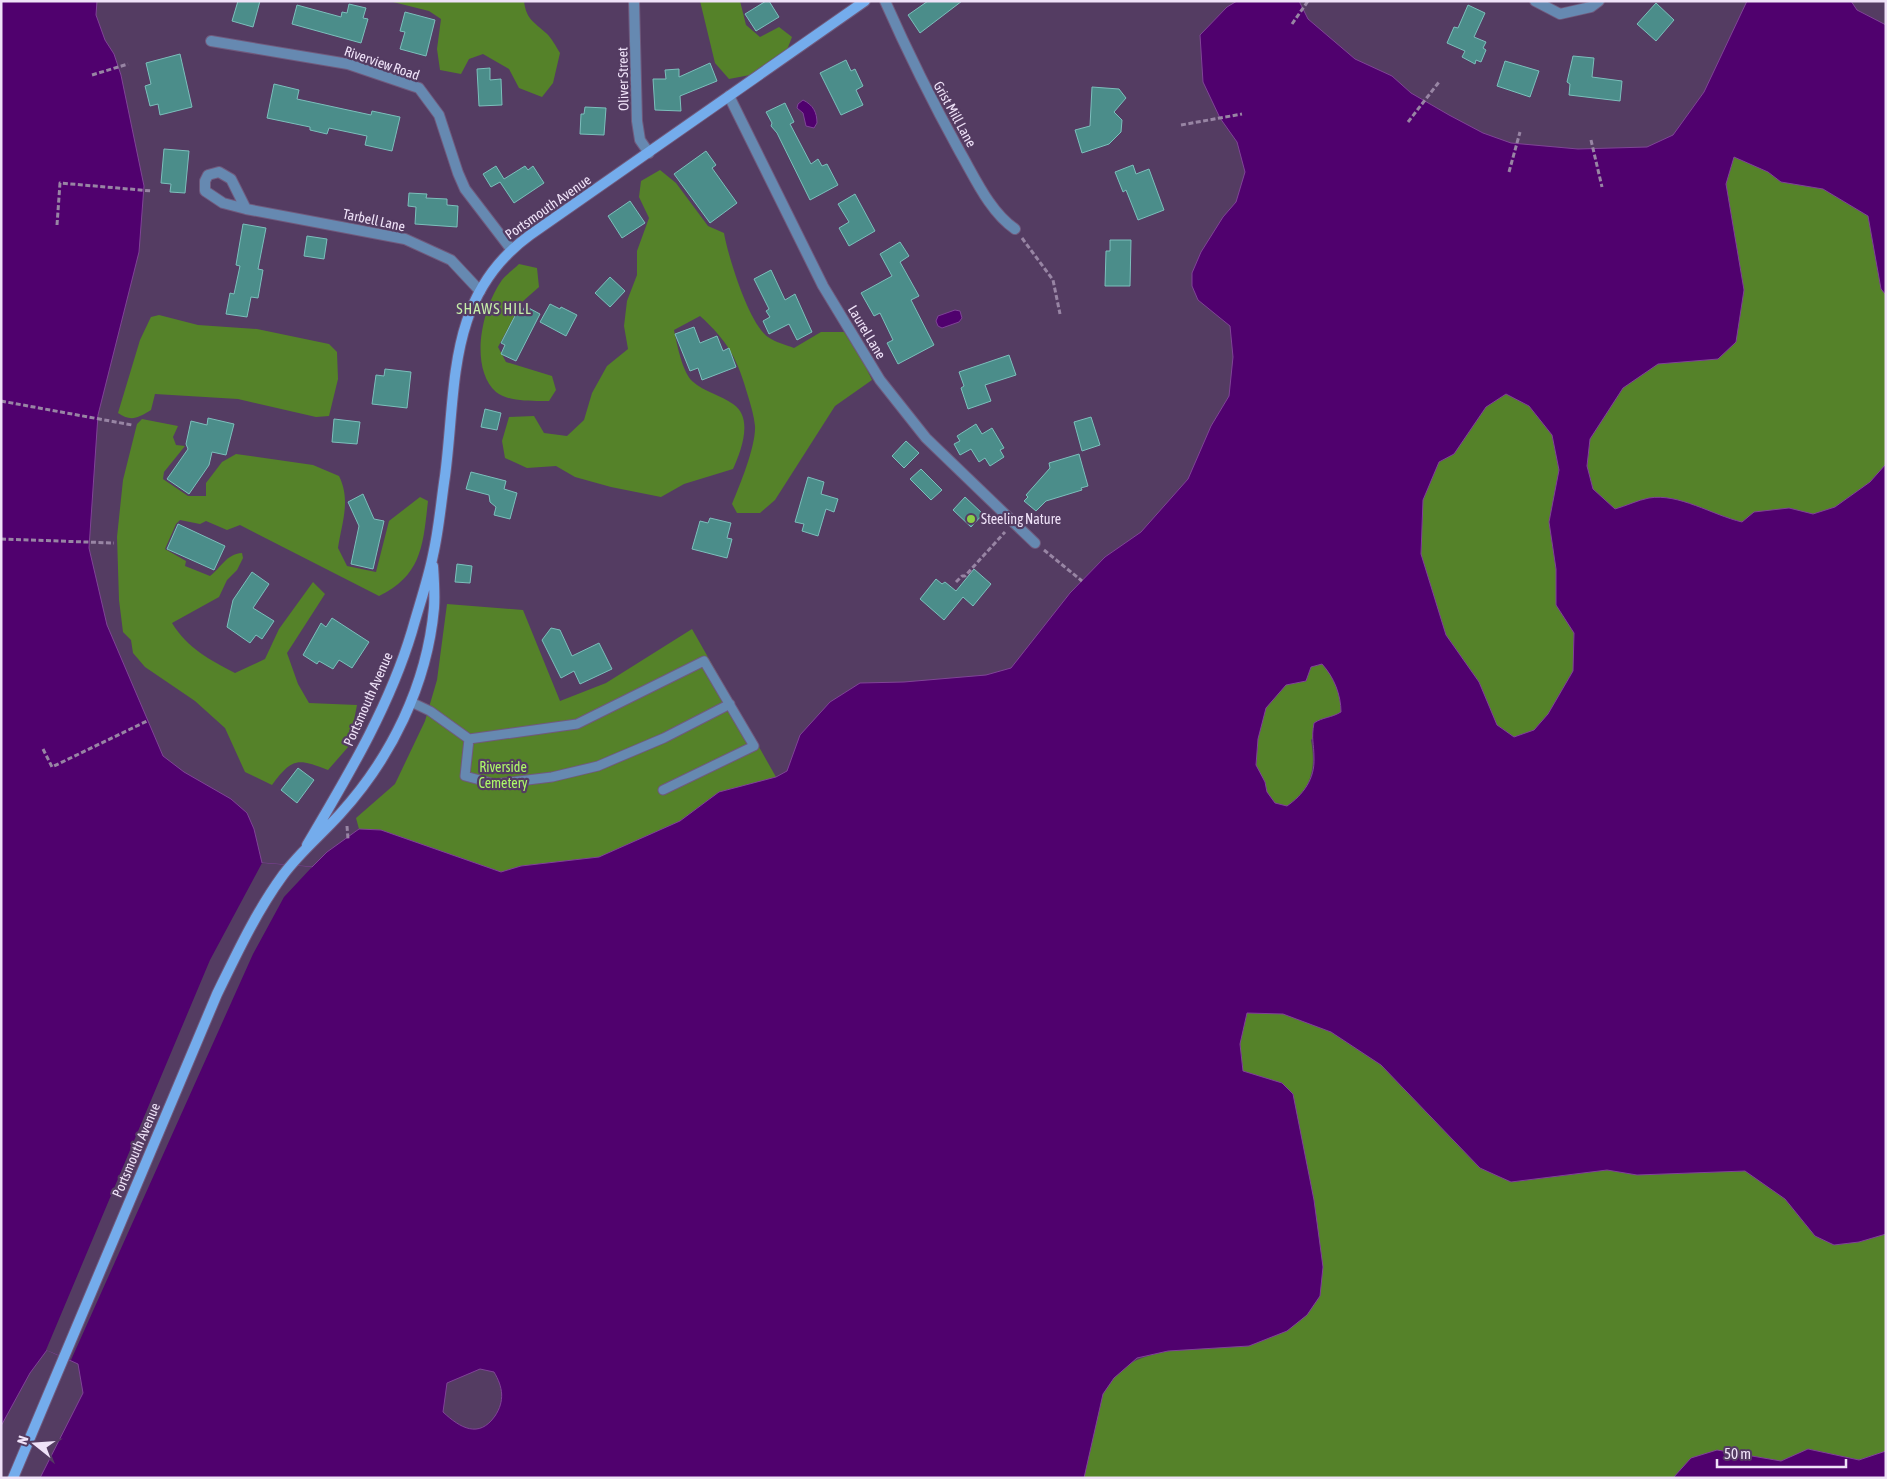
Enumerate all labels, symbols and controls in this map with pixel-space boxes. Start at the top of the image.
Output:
street label: Riverview Road [342,43,422,83]
street label: Oliver Street [614,47,632,111]
street label: Grist Mill Lane [930,78,980,150]
street label: Portsmouth Avenue [502,171,594,243]
street label: Tarbell Lane [341,206,407,234]
district label: SHAWS HILL [456,300,532,317]
street label: Laurel Lane [845,302,889,362]
place label: Steeling Nature [981,511,1061,527]
marker: Steeling Nature [965,513,977,525]
street label: Portsmouth Avenue [340,650,396,748]
park label: Riverside Cemetery [478,759,528,791]
street label: Portsmouth Avenue [109,1100,163,1200]
north arrow [10,1419,60,1469]
text: N [14,1434,31,1446]
scale bar [1717,1436,1846,1468]
text: 50 m [1724,1445,1751,1462]

